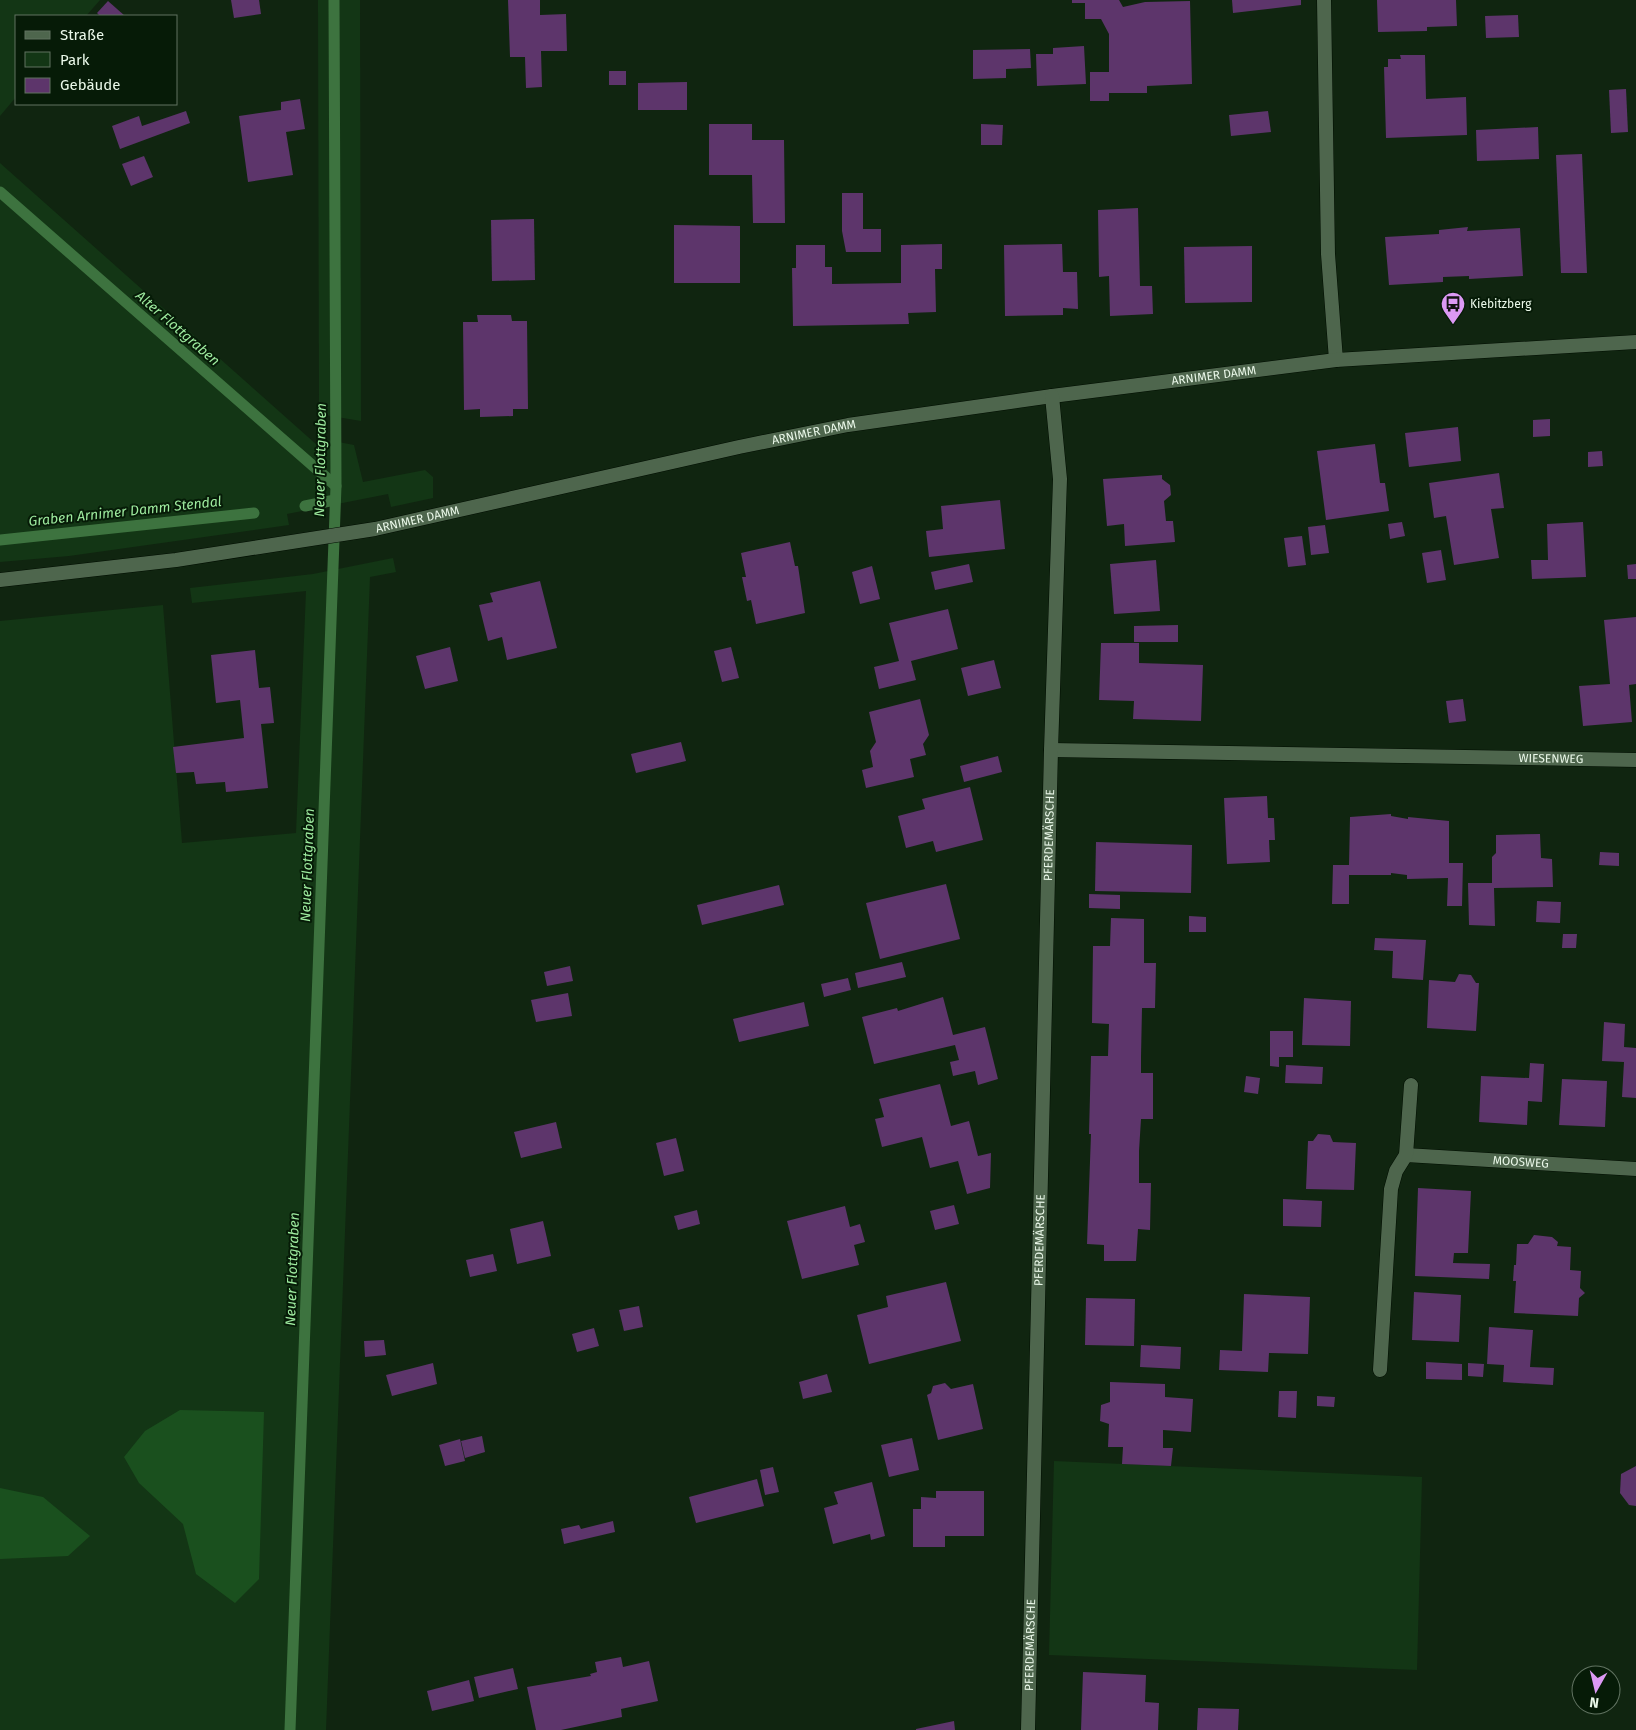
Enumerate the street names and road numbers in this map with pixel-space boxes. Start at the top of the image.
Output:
street label: ARNIMER DAMM [1171,363,1257,388]
street label: ARNIMER DAMM [771,417,857,447]
street label: ARNIMER DAMM [374,503,461,536]
street label: WIESENWEG [1518,751,1583,766]
street label: PFERDEMÄRSCHE [1041,789,1057,881]
street label: MOOSWEG [1492,1153,1549,1171]
street label: PFERDEMÄRSCHE [1031,1194,1048,1286]
street label: PFERDEMÄRSCHE [1022,1599,1038,1691]

